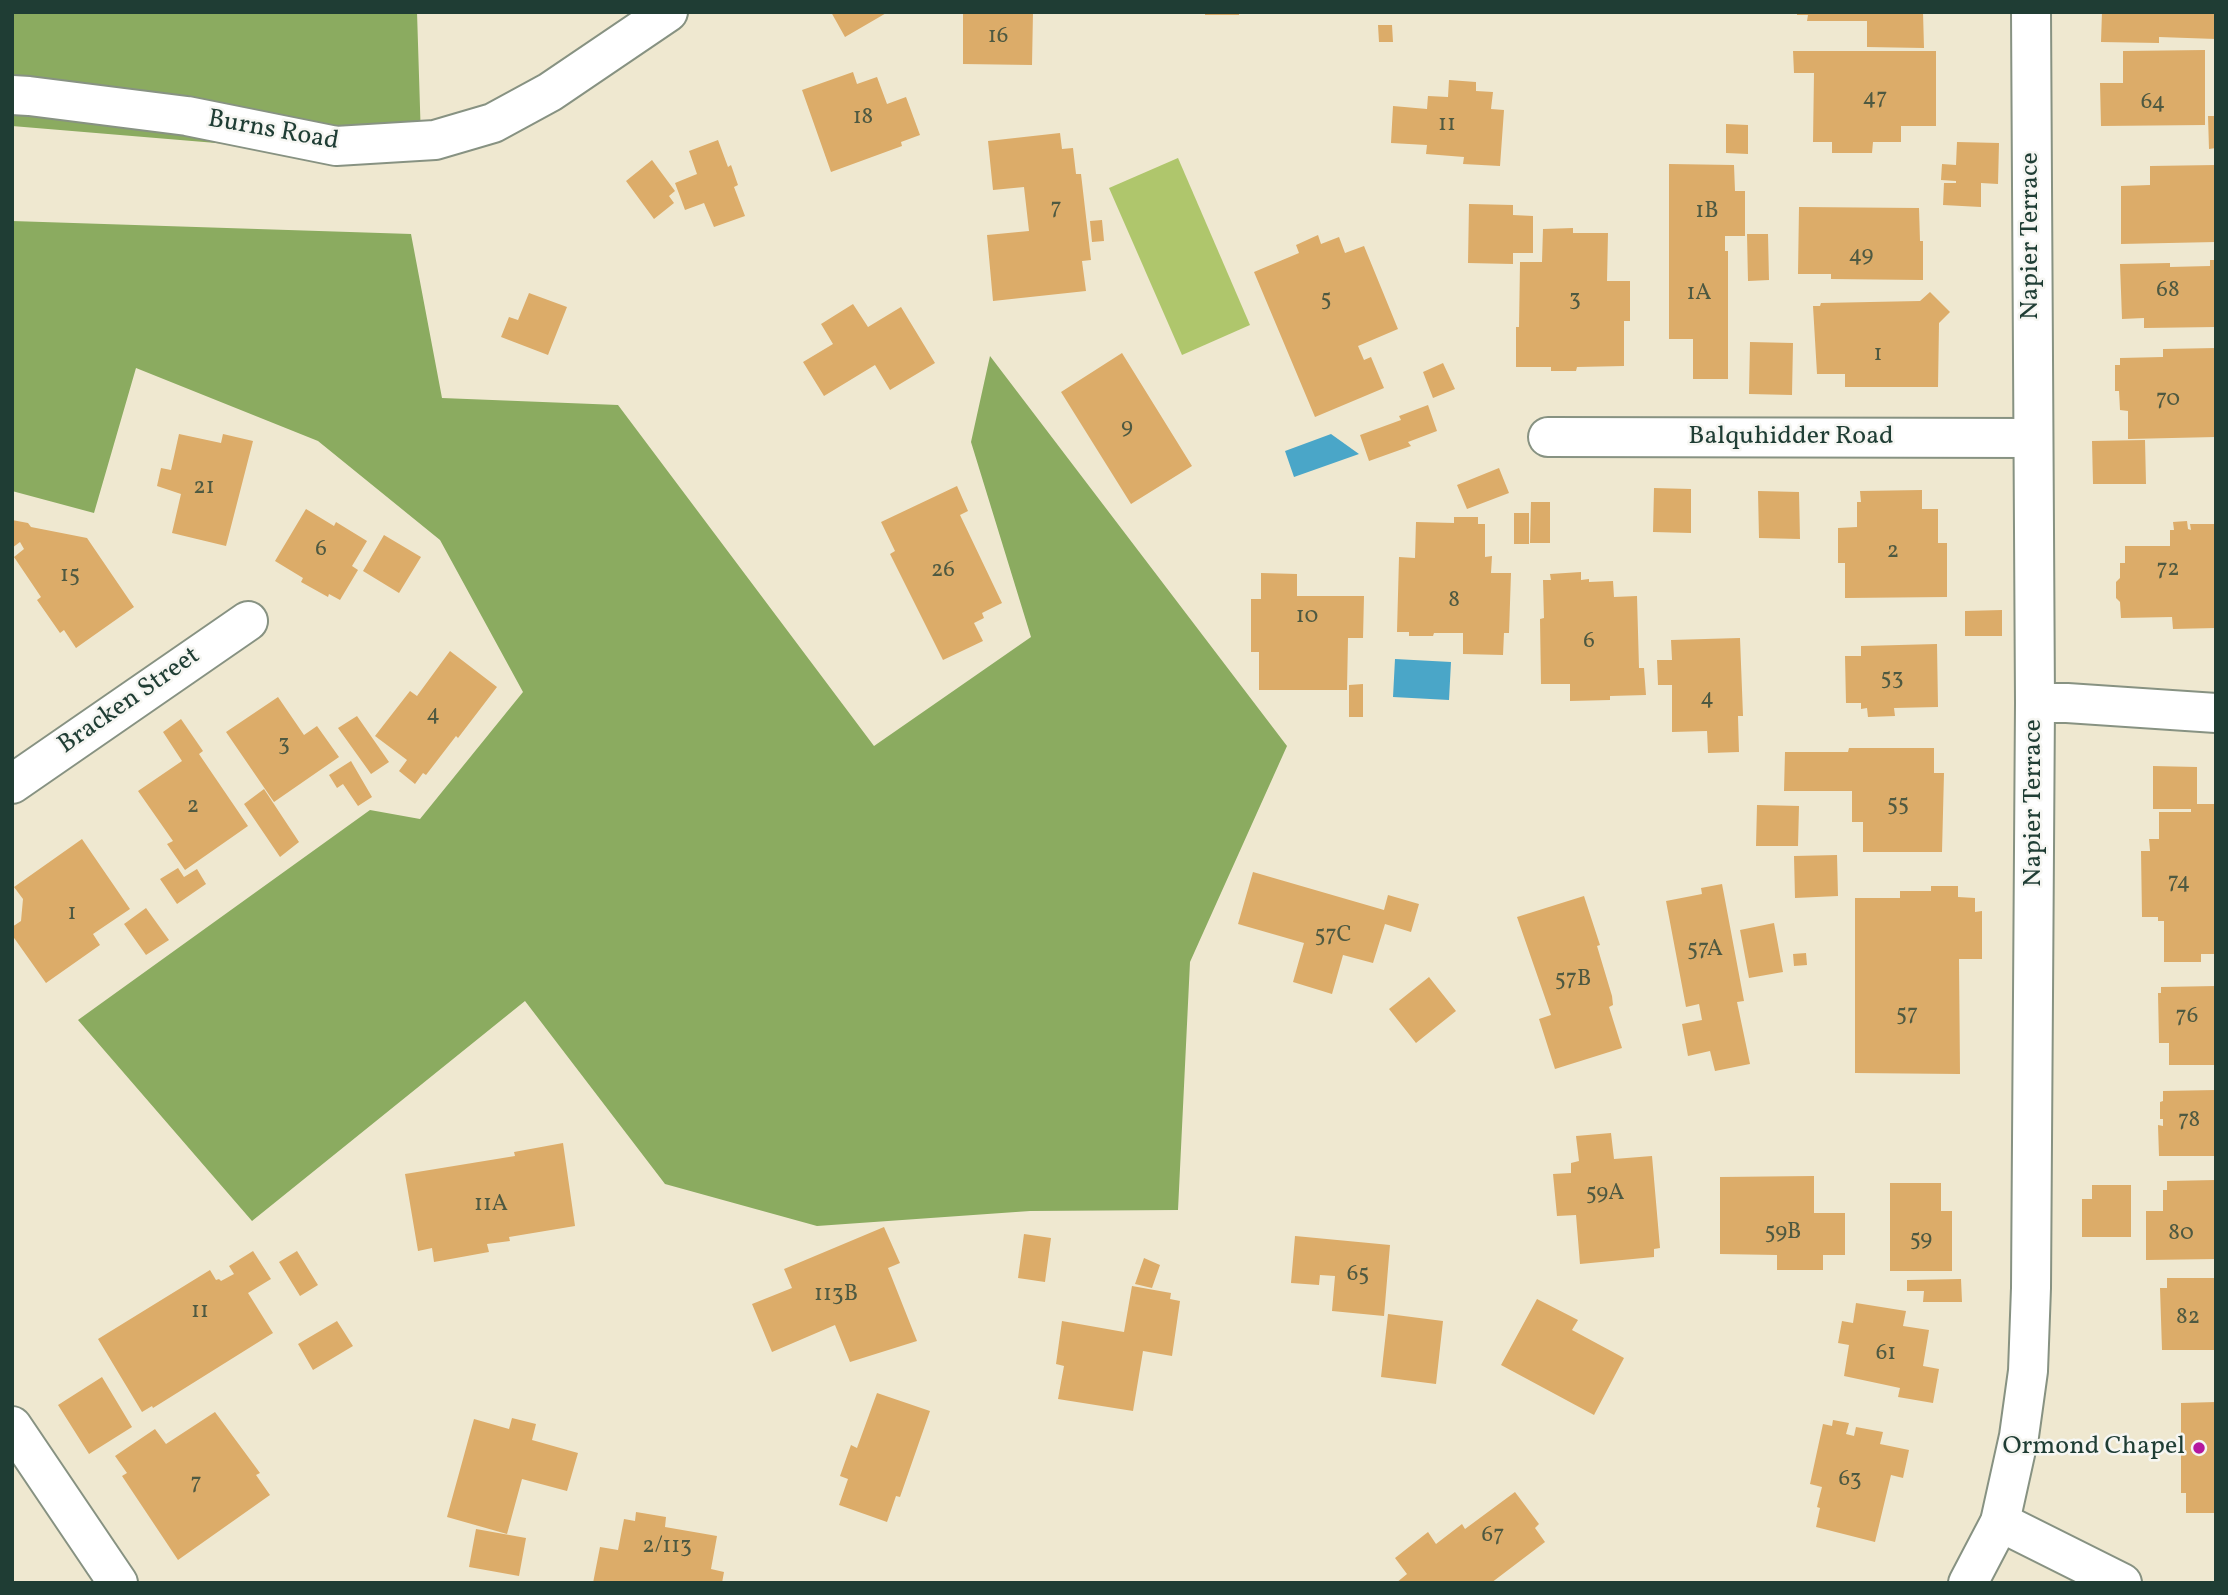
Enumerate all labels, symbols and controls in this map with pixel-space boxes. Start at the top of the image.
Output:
house number: 16 [988,24,1008,52]
house number: 47 [1863,86,1887,114]
house number: 64 [2141,90,2165,118]
street label: Burns Road [205,105,341,159]
house number: 18 [853,105,873,133]
house number: 11 [1438,112,1456,140]
street label: Napier Terrace [2016,152,2048,320]
house number: 7 [1050,196,1062,224]
house number: 1B [1695,199,1719,227]
house number: 49 [1849,243,1873,271]
house number: 68 [2156,278,2180,306]
house number: 1A [1686,281,1712,309]
house number: 5 [1320,287,1332,315]
house number: 3 [1569,287,1581,315]
house number: 1 [1874,342,1882,370]
house number: 70 [2156,387,2180,415]
house number: 9 [1121,415,1133,443]
street label: Balquhidder Road [1688,422,1894,454]
house number: 21 [193,475,215,503]
house number: 6 [315,537,327,565]
house number: 2 [1887,539,1899,567]
house number: 72 [2156,557,2180,585]
house number: 26 [931,558,955,586]
house number: 15 [60,563,80,591]
house number: 8 [1448,588,1460,616]
house number: 10 [1296,604,1318,632]
house number: 6 [1583,629,1595,657]
street label: Bracken Street [53,642,207,762]
house number: 53 [1881,666,1903,694]
house number: 4 [1700,686,1714,714]
house number: 4 [426,702,440,730]
street label: Napier Terrace [2019,719,2051,887]
house number: 3 [278,732,290,760]
house number: 55 [1887,792,1909,820]
house number: 2 [187,794,199,822]
house number: 74 [2168,870,2190,898]
house number: 1 [68,901,76,929]
house number: 57C [1314,923,1352,951]
house number: 57A [1687,937,1723,965]
house number: 57B [1555,967,1591,995]
house number: 57 [1896,1002,1918,1030]
house number: 76 [2176,1004,2198,1032]
house number: 78 [2178,1108,2200,1136]
house number: 59A [1586,1181,1624,1209]
house number: 11A [474,1192,508,1220]
house number: 59B [1765,1220,1801,1248]
house number: 80 [2168,1221,2194,1249]
house number: 59 [1910,1227,1932,1255]
house number: 65 [1347,1262,1369,1290]
house number: 113B [814,1282,858,1310]
house number: 11 [191,1299,209,1327]
house number: 82 [2176,1305,2200,1333]
house number: 61 [1876,1341,1896,1369]
place label: Ormond Chapel [2002,1432,2185,1464]
marker: Ormond Chapel [2191,1440,2207,1456]
house number: 63 [1838,1467,1862,1495]
house number: 7 [190,1471,202,1499]
house number: 67 [1482,1523,1504,1551]
house number: 2/113 [642,1534,692,1562]

